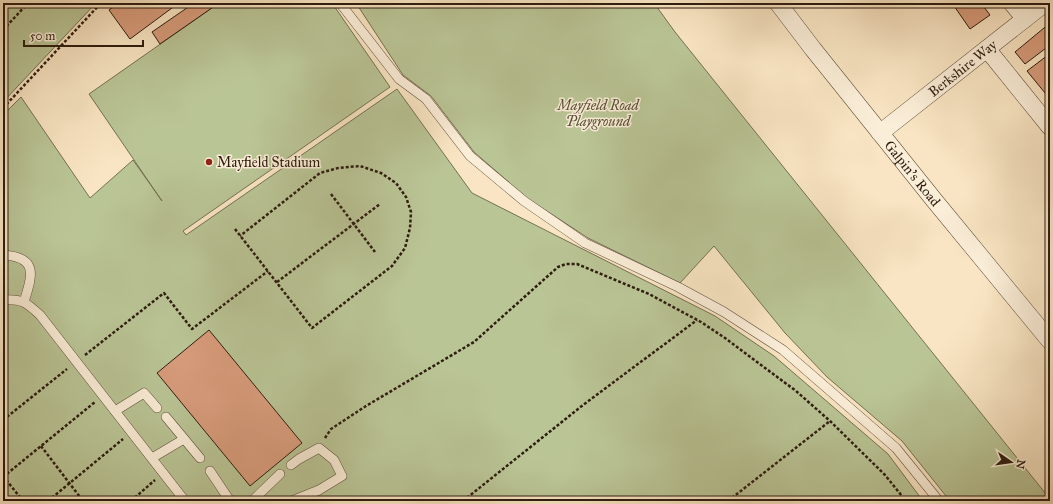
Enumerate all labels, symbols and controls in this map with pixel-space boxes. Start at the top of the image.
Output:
scale bar [24,22,143,48]
text: 50 m [30,29,55,43]
street label: Berkshire Way [925,36,1000,100]
park label: Mayfield Road Playground [555,97,640,130]
street label: Galpin's Road [881,137,944,210]
place label: Mayfield Stadium [217,154,321,171]
marker: Mayfield Stadium [204,157,214,167]
north arrow [991,442,1031,482]
text: N [1013,458,1028,471]

